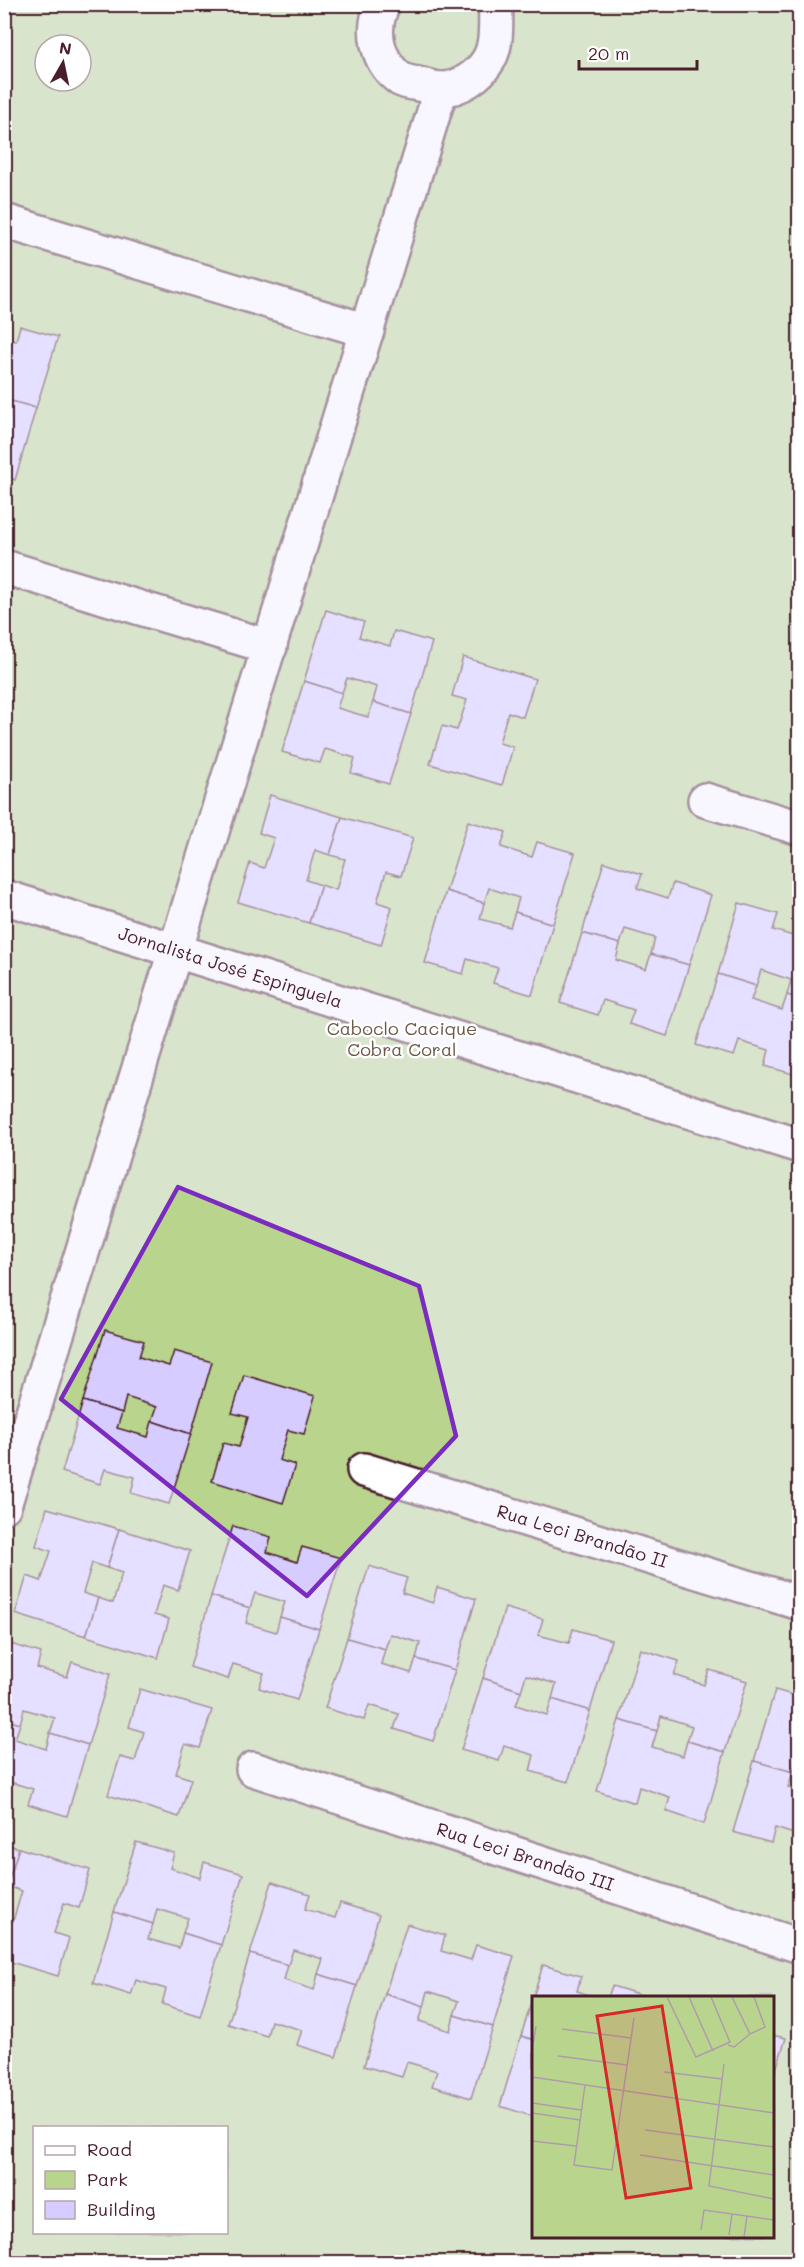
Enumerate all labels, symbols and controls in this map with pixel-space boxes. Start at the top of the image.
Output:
north arrow [33,33,93,93]
scale bar [579,33,698,71]
text: N [58,36,73,59]
text: 20 m [588,41,629,65]
street label: Jornalista José Espinguela [115,920,346,1013]
park label: Caboclo Cacique Cobra Coral [327,1016,477,1061]
street label: Rua Leci Brandão II [494,1498,671,1573]
street label: Rua Leci Brandão III [434,1816,617,1896]
inset map [532,1996,774,2237]
legend [33,2126,228,2234]
text: Road [87,2137,132,2161]
text: Park [87,2167,128,2191]
text: Building [87,2197,155,2221]

